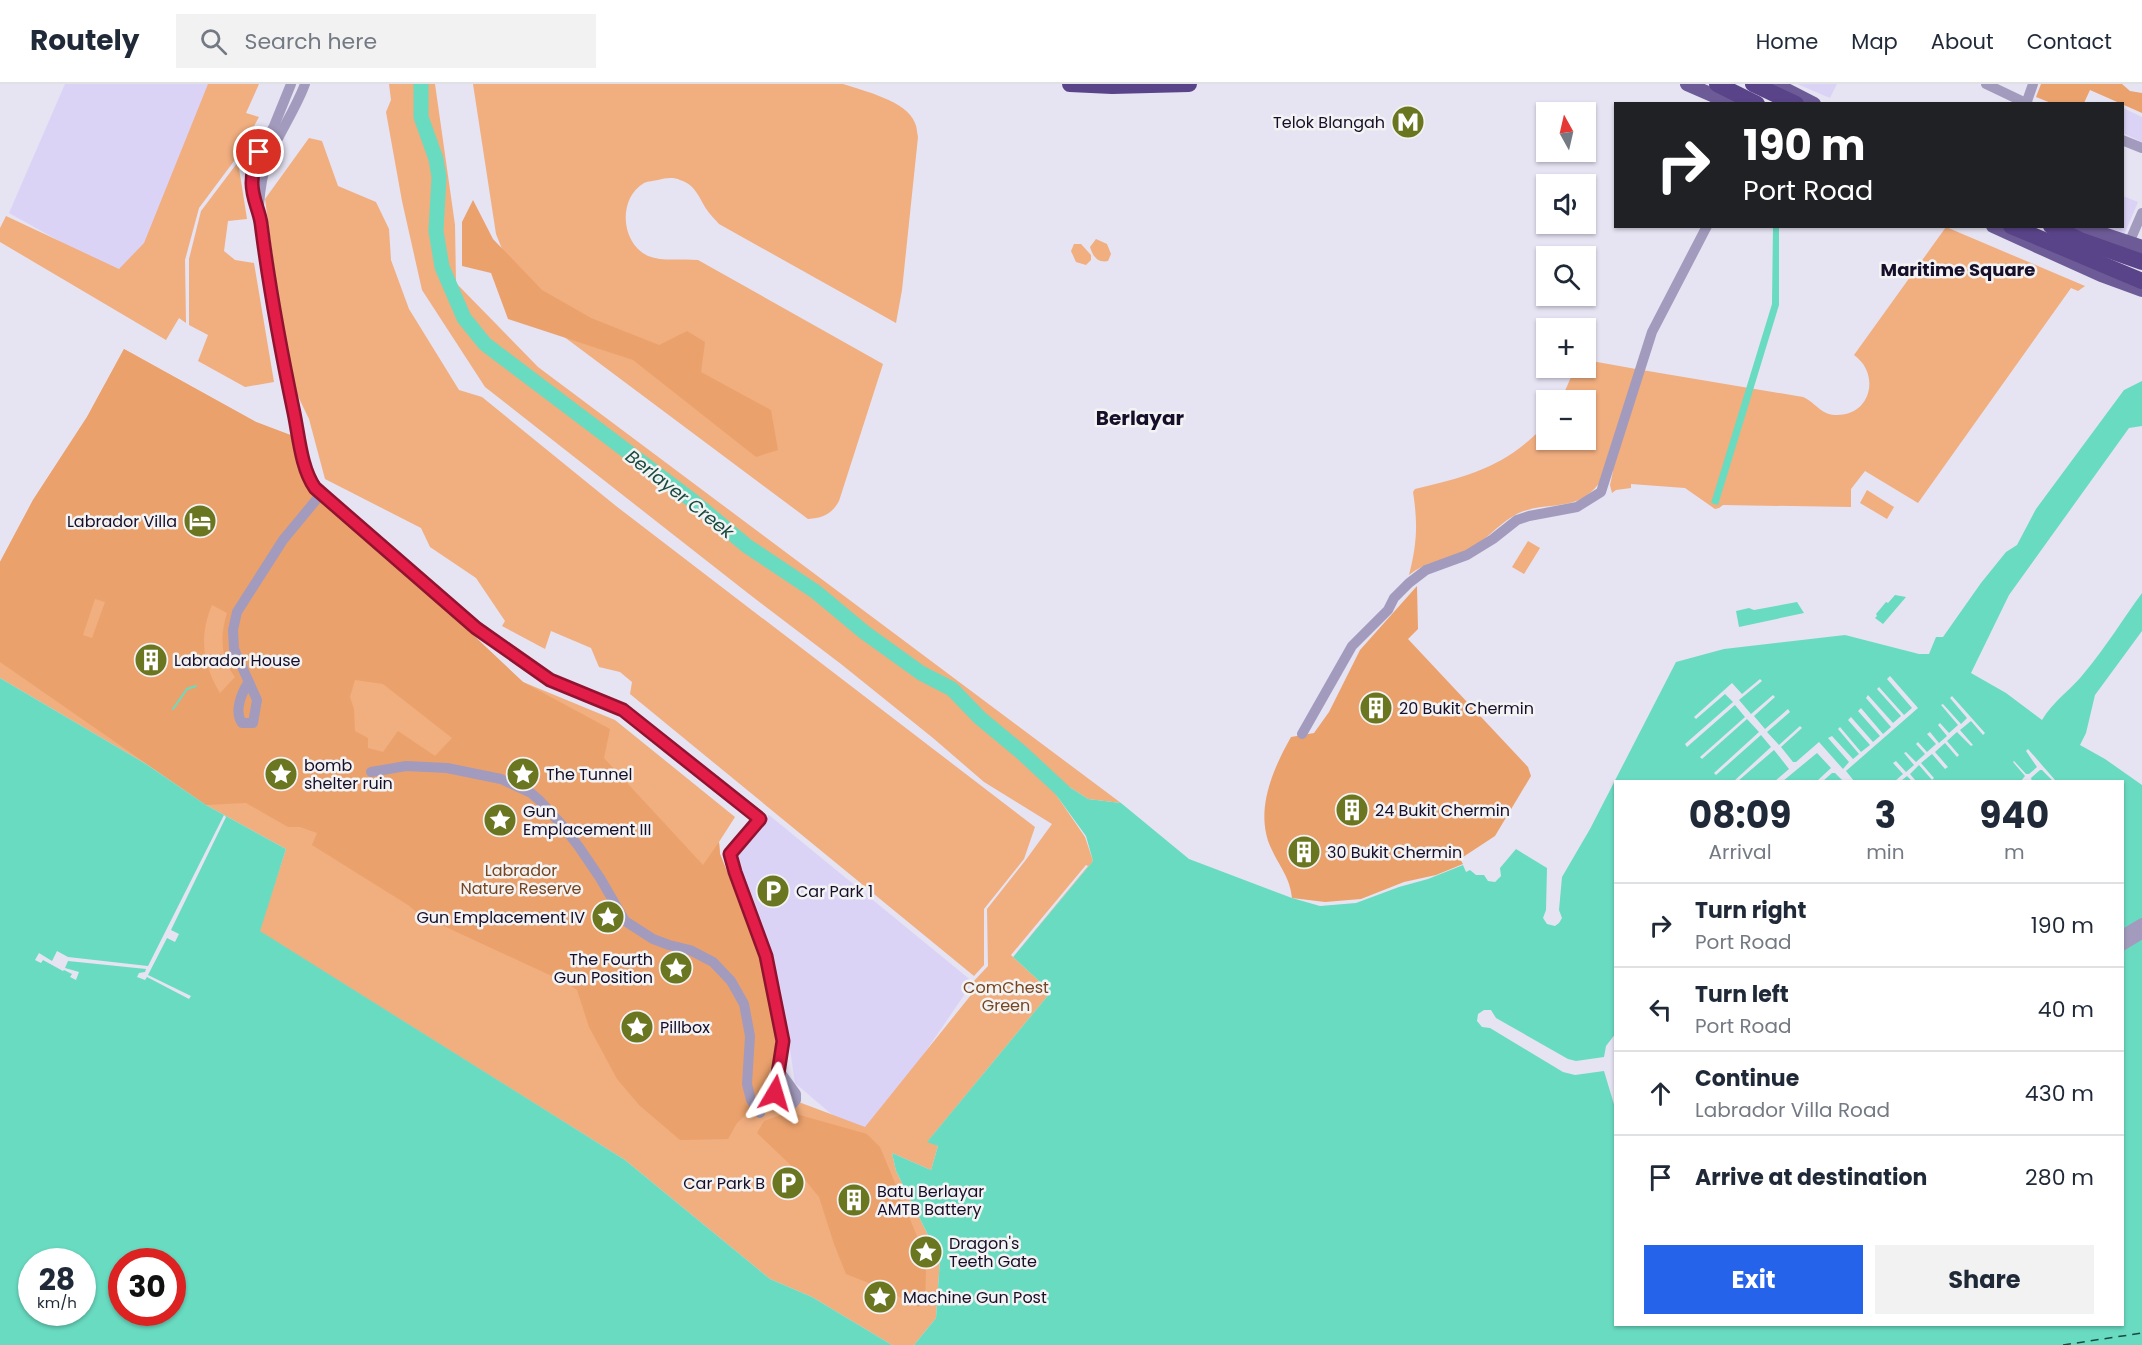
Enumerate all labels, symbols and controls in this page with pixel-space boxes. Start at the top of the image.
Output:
search box [176,14,596,68]
text: Routely [30,21,140,60]
icon: search [197,25,230,58]
text: Search here [245,26,377,57]
text: Home [1756,27,1818,56]
text: Map [1851,27,1898,56]
text: About [1931,27,1994,56]
text: Contact [2027,27,2112,56]
north arrow [1536,102,1596,162]
map controls [1536,102,1596,450]
metro station icon: Telok Blangah [1390,104,1426,140]
place label: Telok Blangah [1273,111,1385,134]
text: 190 m [1743,116,1865,175]
pin [233,126,284,177]
icon: right [1644,126,1722,204]
icon: arrive [242,135,275,168]
text: Port Road [1743,172,1873,209]
button: sound [1536,174,1596,234]
button: search [1536,246,1596,306]
district label: Maritime Square [1881,257,2035,282]
button: + [1536,318,1596,378]
button: − [1536,390,1596,450]
district label: Berlayar [1096,404,1185,432]
water label: Berlayer Creek [621,444,740,545]
hotel icon: Labrador Villa [182,503,218,539]
place label: Labrador Villa [67,510,177,533]
building icon: Labrador House [133,642,169,678]
place label: Labrador House [174,649,301,672]
building icon: 20 Bukit Chermin [1358,690,1394,726]
place label: 20 Bukit Chermin [1399,697,1534,720]
place label: bomb shelter ruin [304,754,393,795]
place icon: bomb shelter ruin [263,756,299,792]
place icon: The Tunnel [505,756,541,792]
place label: The Tunnel [546,763,632,786]
text: 08:09 [1689,790,1791,841]
text: 3 [1874,790,1896,841]
text: 940 [1979,790,2049,841]
building icon: 24 Bukit Chermin [1334,792,1370,828]
place label: 24 Bukit Chermin [1375,799,1510,822]
place label: Gun Emplacement III [523,800,651,841]
place icon: Gun Emplacement III [482,802,518,838]
building icon: 30 Bukit Chermin [1286,834,1322,870]
text: Arrival [1709,838,1772,866]
text: min [1866,838,1904,866]
text: m [2004,838,2025,866]
place label: 30 Bukit Chermin [1327,841,1462,864]
park label: Labrador Nature Reserve [460,859,582,900]
parking icon: Car Park 1 [755,873,791,909]
place label: Car Park 1 [796,880,873,903]
text: Turn right [1695,895,1806,926]
place icon: Gun Emplacement IV [590,899,626,935]
place label: Gun Emplacement IV [416,906,585,929]
icon: right [1644,909,1677,942]
text: 190 m [2031,910,2094,941]
text: Port Road [1695,928,1791,956]
place label: The Fourth Gun Position [554,948,653,989]
place icon: The Fourth Gun Position [658,950,694,986]
park label: ComChest Green [963,976,1049,1017]
text: Turn left [1695,979,1789,1010]
icon: left [1644,993,1677,1026]
text: 40 m [2038,994,2094,1025]
place icon: Pillbox [619,1009,655,1045]
text: Port Road [1695,1012,1791,1040]
place label: Pillbox [660,1016,710,1039]
position arrow [743,1061,807,1125]
text: Continue [1695,1063,1799,1094]
icon: ahead [1644,1077,1677,1110]
text: 430 m [2025,1078,2094,1109]
text: Labrador Villa Road [1695,1096,1890,1124]
icon: arrive [1644,1161,1677,1194]
text: Arrive at destination [1695,1162,1927,1193]
text: 280 m [2025,1162,2094,1193]
parking icon: Car Park B [770,1165,806,1201]
place label: Car Park B [683,1172,765,1195]
place label: Batu Berlayar AMTB Battery [877,1180,984,1221]
building icon: Batu Berlayar AMTB Battery [836,1182,872,1218]
place label: Dragon's Teeth Gate [949,1232,1037,1273]
place icon: Dragon's Teeth Gate [908,1234,944,1270]
button: Exit [1644,1245,1863,1314]
button: Share [1875,1245,2094,1314]
speed limit sign: 30 [108,1248,186,1326]
text: 28 [39,1258,75,1301]
place icon: Machine Gun Post [862,1279,898,1315]
place label: Machine Gun Post [903,1286,1047,1309]
text: km/h [37,1292,77,1313]

